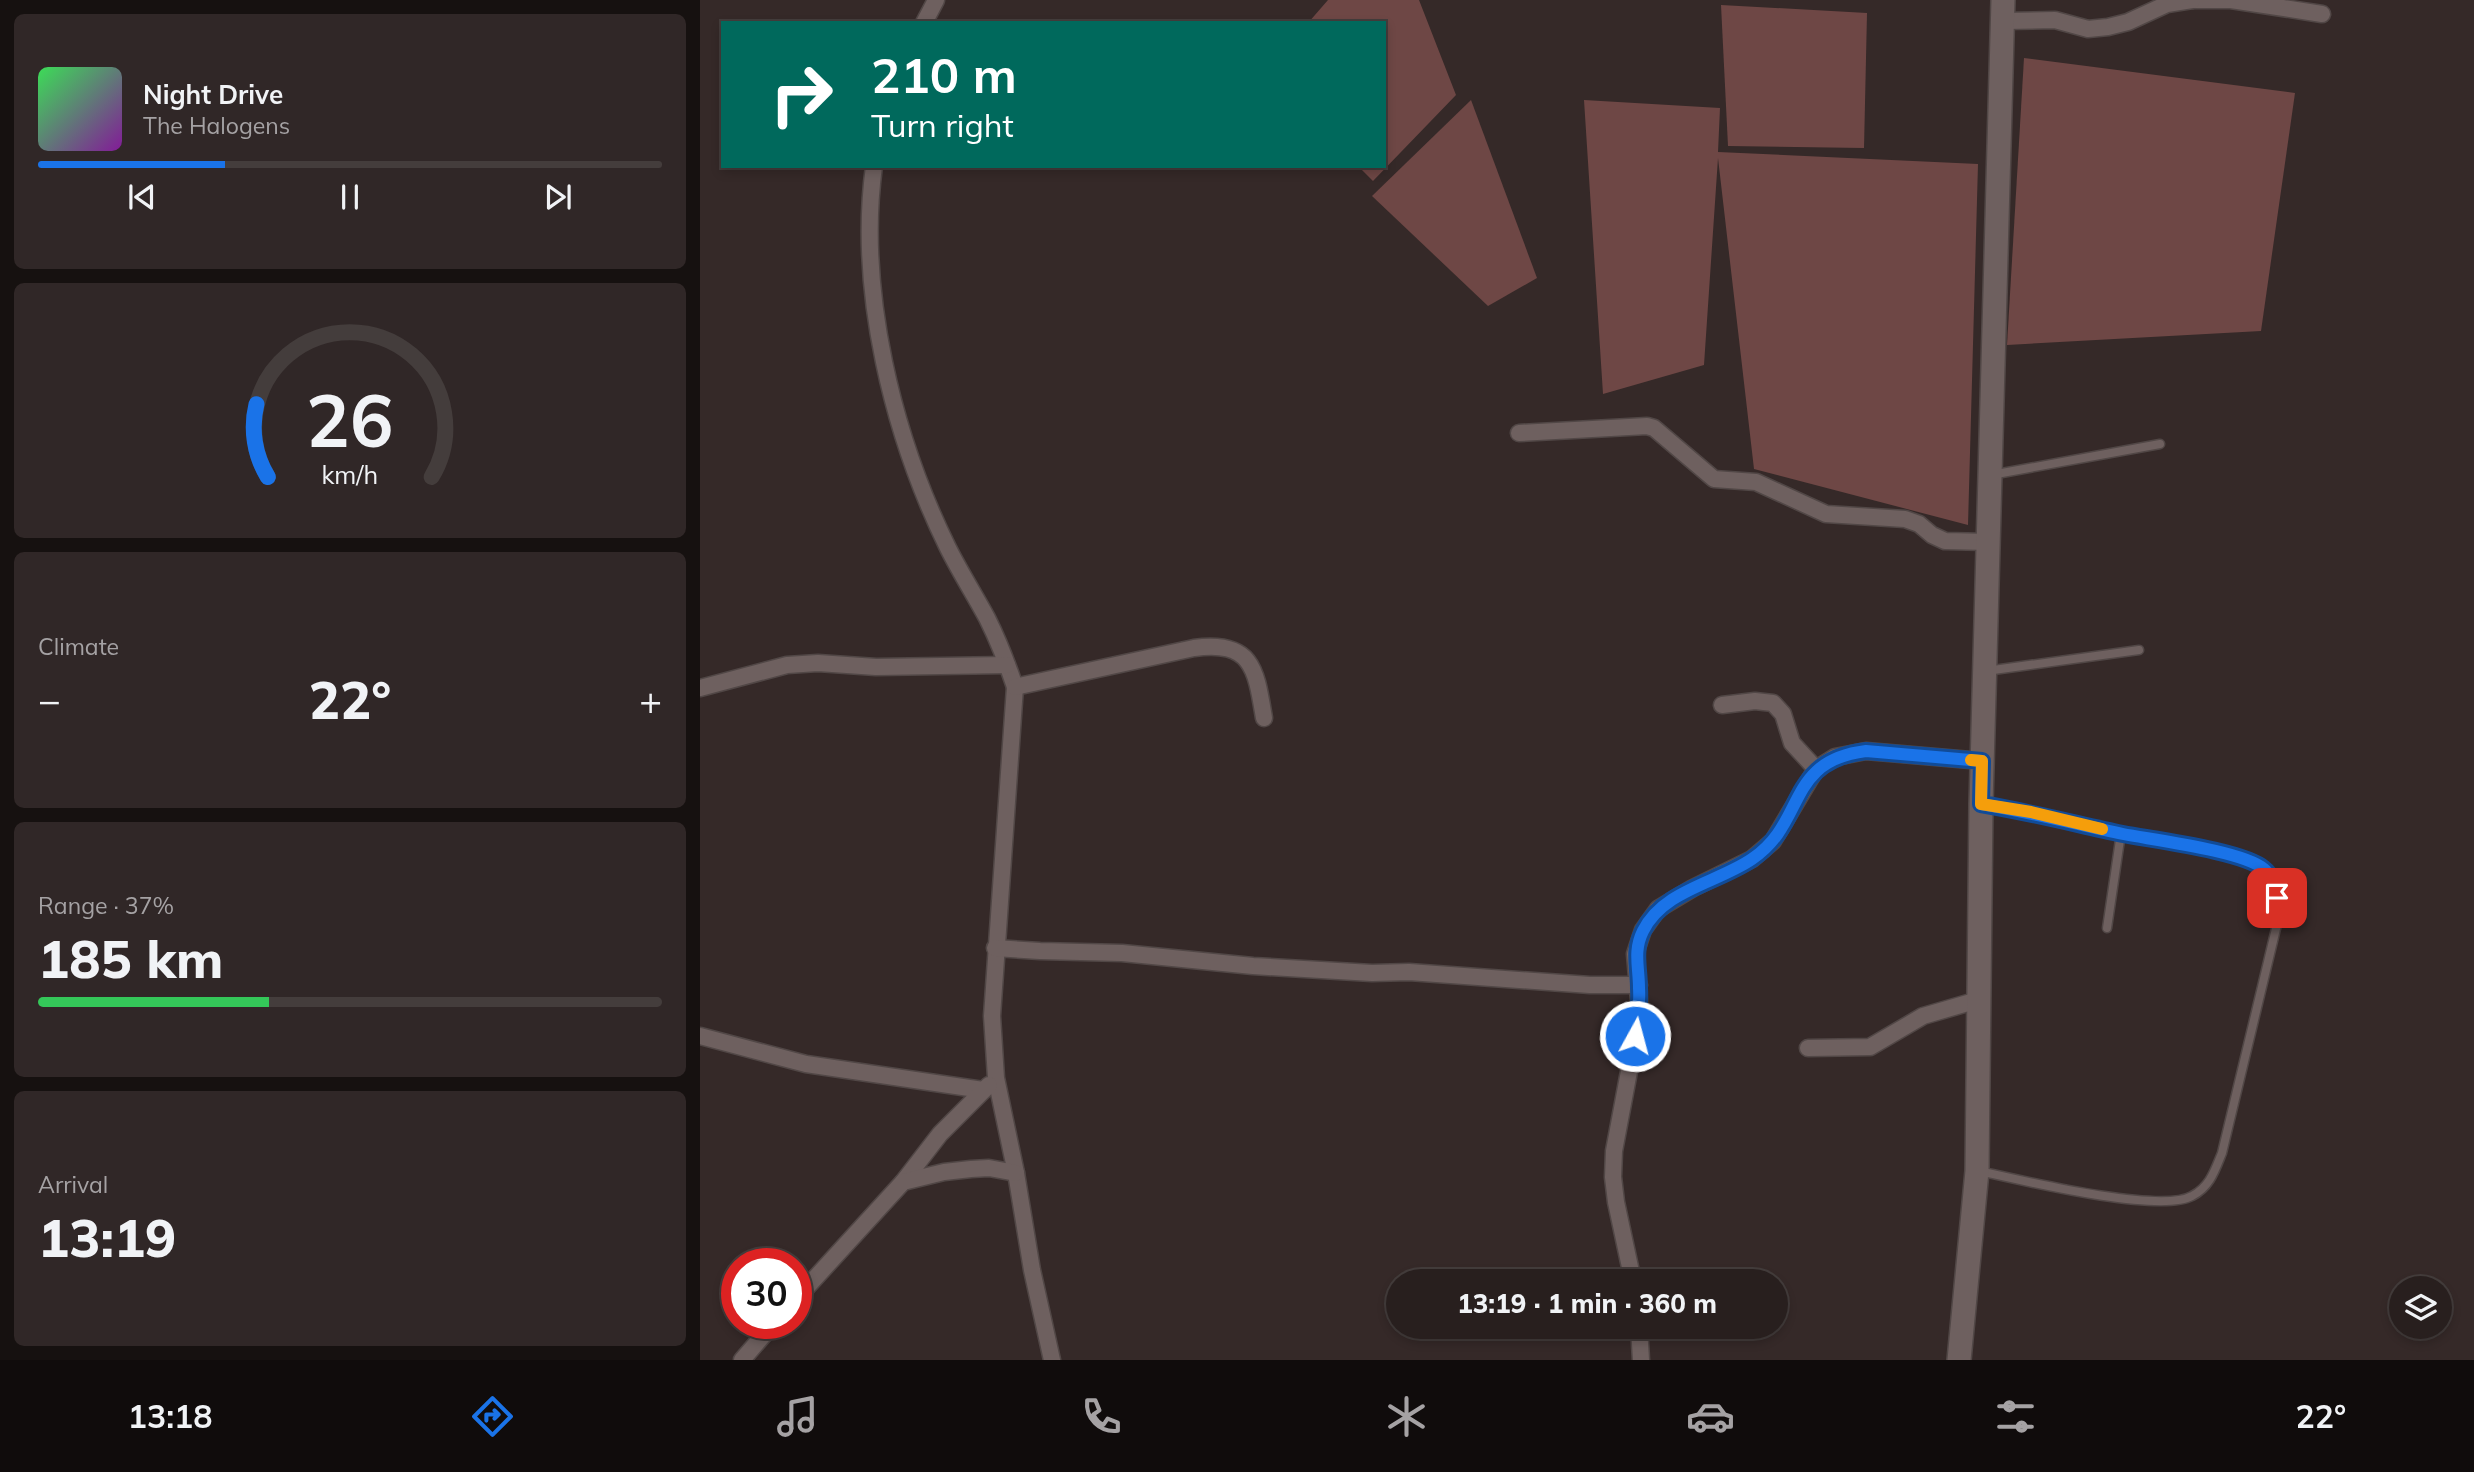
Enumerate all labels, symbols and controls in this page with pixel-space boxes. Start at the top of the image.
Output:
text: 210 m [871,44,1017,105]
icon: right [756,49,847,140]
text: Night Drive [143,78,283,111]
text: Turn right [871,105,1014,145]
text: The Halogens [143,111,290,140]
icon: previous [123,178,161,216]
icon: pause [331,178,369,216]
icon: next [539,178,577,216]
text: 26 [306,374,394,465]
text: km/h [322,459,378,490]
text: Climate [38,632,119,661]
text: 22° [309,667,391,732]
text: − [38,676,61,724]
text: + [639,676,662,724]
pin [2247,868,2307,928]
icon: arrive [2258,879,2296,917]
text: Range · 37% [38,891,174,920]
text: 185 km [38,926,223,991]
position arrow [1598,999,1672,1073]
text: Arrival [38,1170,108,1199]
text: 13:19 [38,1205,176,1270]
speed limit sign: 30 [721,1248,812,1339]
map controls [2389,1276,2452,1339]
button: layers [2389,1276,2452,1339]
text: 13:19 · 1 min · 360 m [1457,1287,1717,1320]
icon: directions [468,1392,517,1441]
icon: music [773,1392,822,1441]
icon: phone [1077,1392,1126,1441]
icon: climate [1382,1392,1431,1441]
icon: car [1686,1392,1735,1441]
icon: filters [1991,1392,2040,1441]
text: 13:18 [128,1396,213,1436]
text: 22° [2296,1396,2346,1436]

